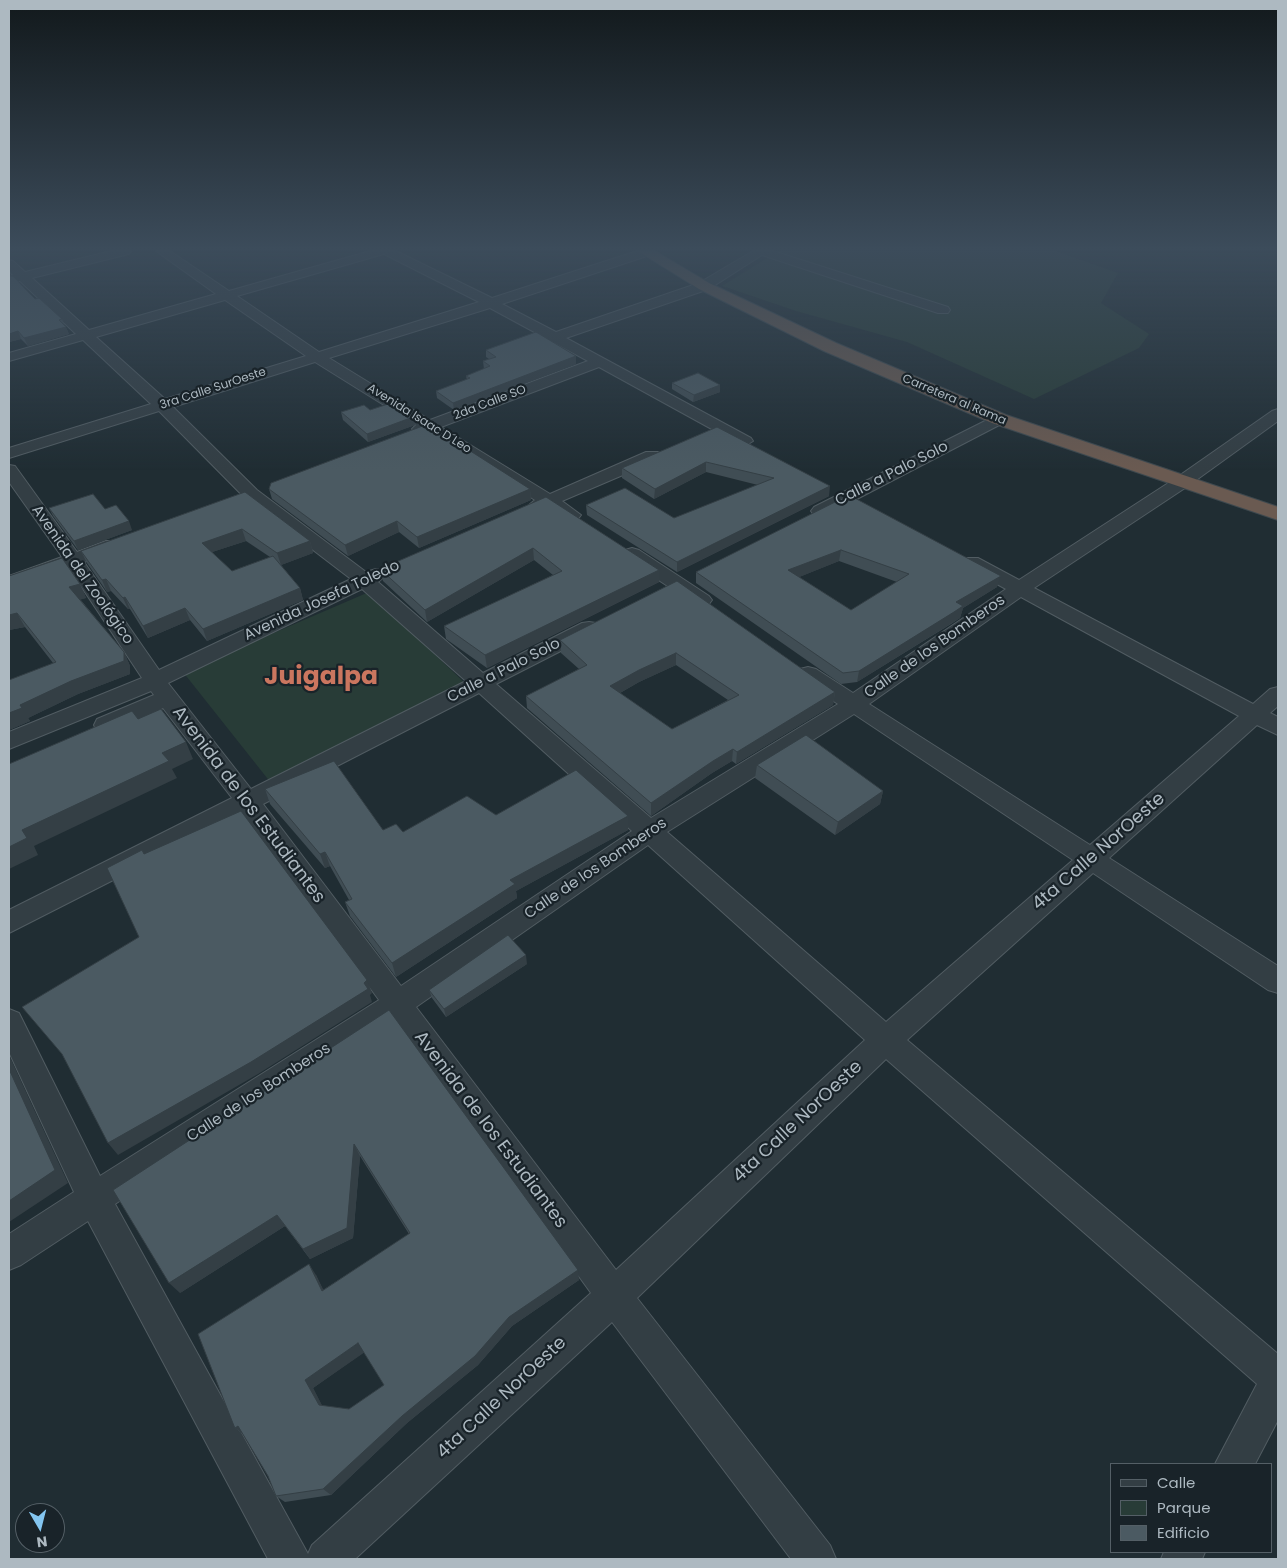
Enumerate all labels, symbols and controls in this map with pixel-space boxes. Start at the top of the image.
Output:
street label: 3ra Calle SurOeste [158,365,268,413]
street label: Carretera al Rama [900,372,1008,428]
street label: Avenida Isaac D´Leo [364,381,474,457]
street label: 2da Calle SO [452,383,528,423]
street label: Calle a Palo Solo [833,438,951,510]
street label: Avenida del Zoológico [27,502,137,648]
street label: Avenida Josefa Toledo [241,557,403,645]
street label: Calle de los Bomberos [861,592,1009,702]
street label: Calle a Palo Solo [445,635,563,707]
district label: Juigalpa [264,663,378,693]
street label: Avenida de los Estudiantes [167,702,329,908]
street label: 4ta Calle NorOeste [1028,788,1170,916]
street label: Calle de los Bomberos [521,815,671,923]
street label: Avenida de los Estudiantes [409,1027,571,1233]
street label: Calle de los Bomberos [184,1040,334,1146]
street label: 4ta Calle NorOeste [729,1056,867,1188]
street label: 4ta Calle NorOeste [433,1332,571,1464]
legend [1110,1463,1272,1553]
text: Calle [1157,1472,1195,1493]
text: Parque [1157,1497,1210,1518]
north arrow [15,1503,65,1553]
text: Edificio [1157,1522,1210,1543]
text: N [35,1531,49,1552]

